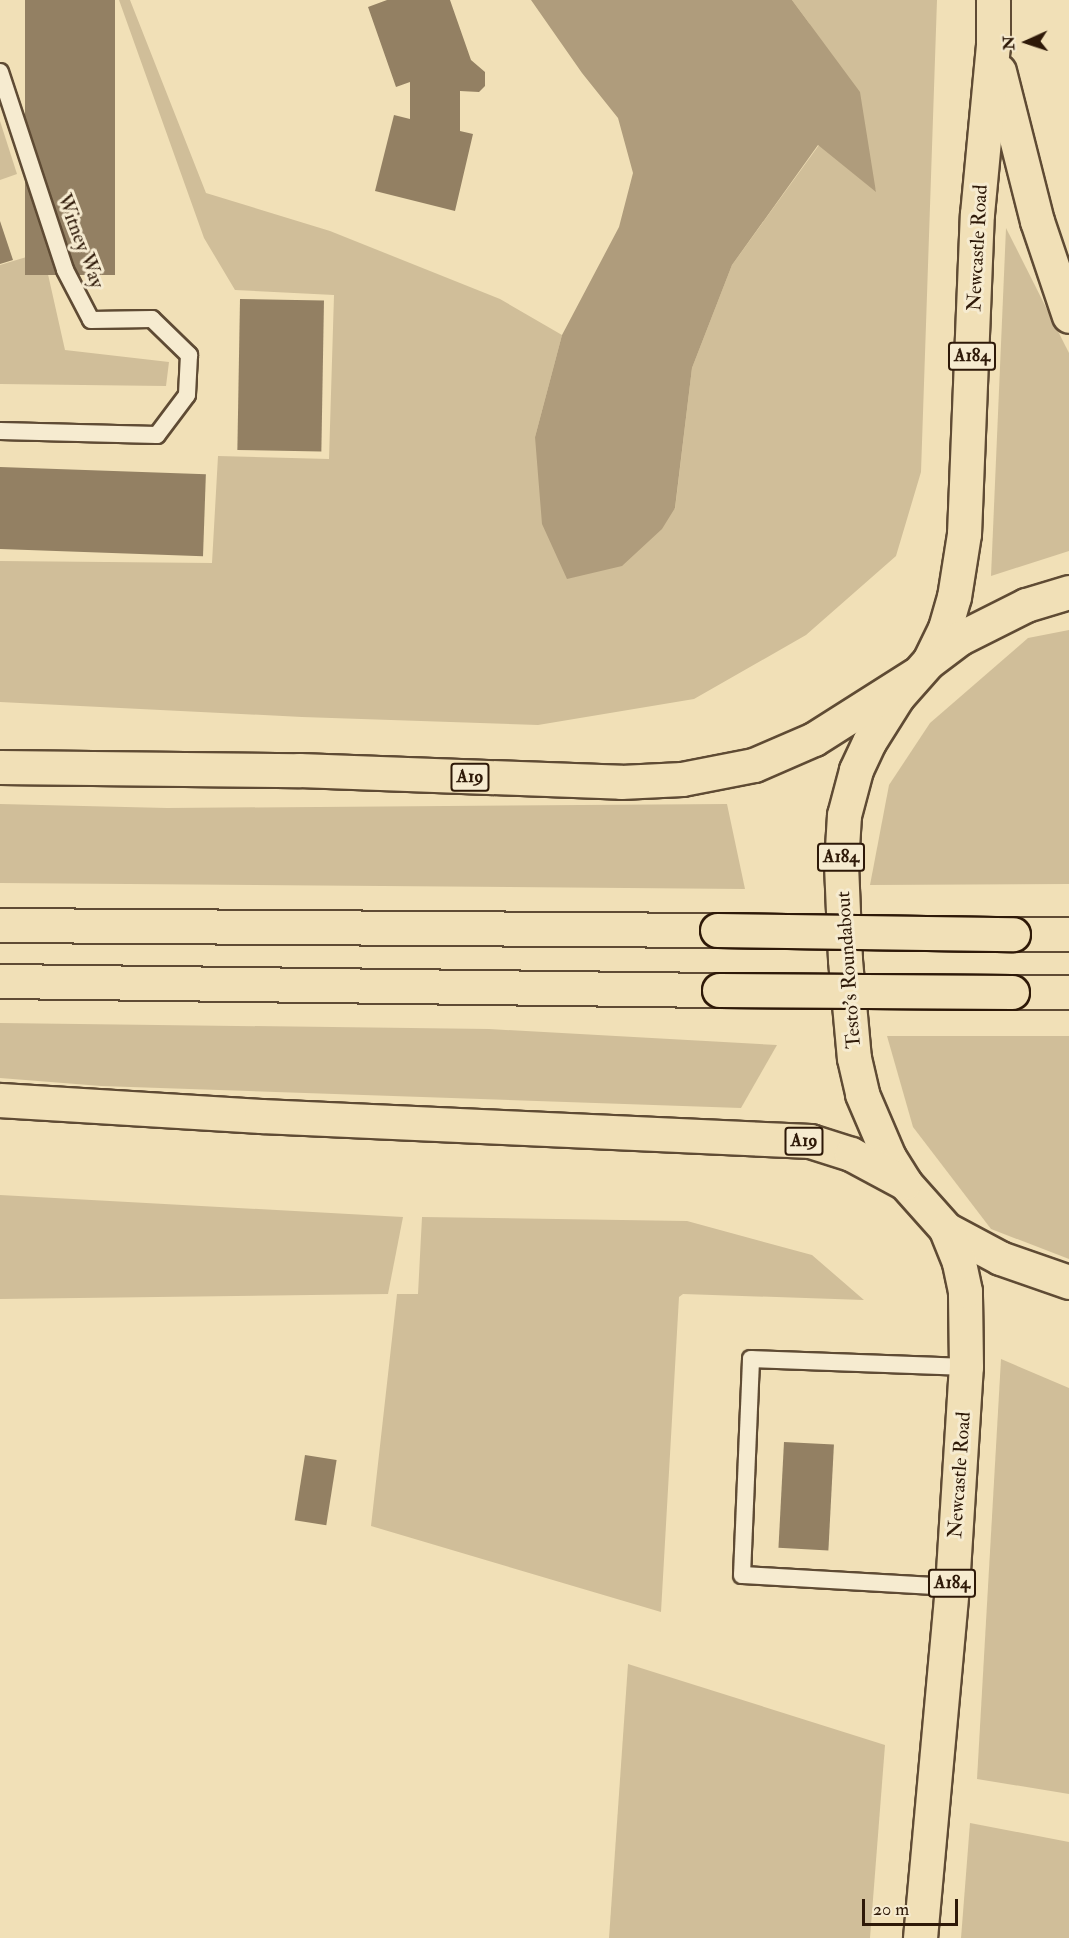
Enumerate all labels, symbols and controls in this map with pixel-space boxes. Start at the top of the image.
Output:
north arrow [997,12,1057,72]
text: N [999,35,1019,51]
street label: Newcastle Road [962,184,992,312]
street label: Witney Way [52,190,110,292]
road number: A184 [946,341,998,371]
road number: A19 [449,762,491,792]
road number: A184 [816,842,866,872]
street label: Testo's Roundabout [831,890,865,1050]
road number: A19 [783,1126,825,1156]
street label: Newcastle Road [943,1411,975,1539]
road number: A184 [926,1568,978,1598]
scale bar [865,1887,961,1925]
text: 20 m [873,1898,909,1921]

